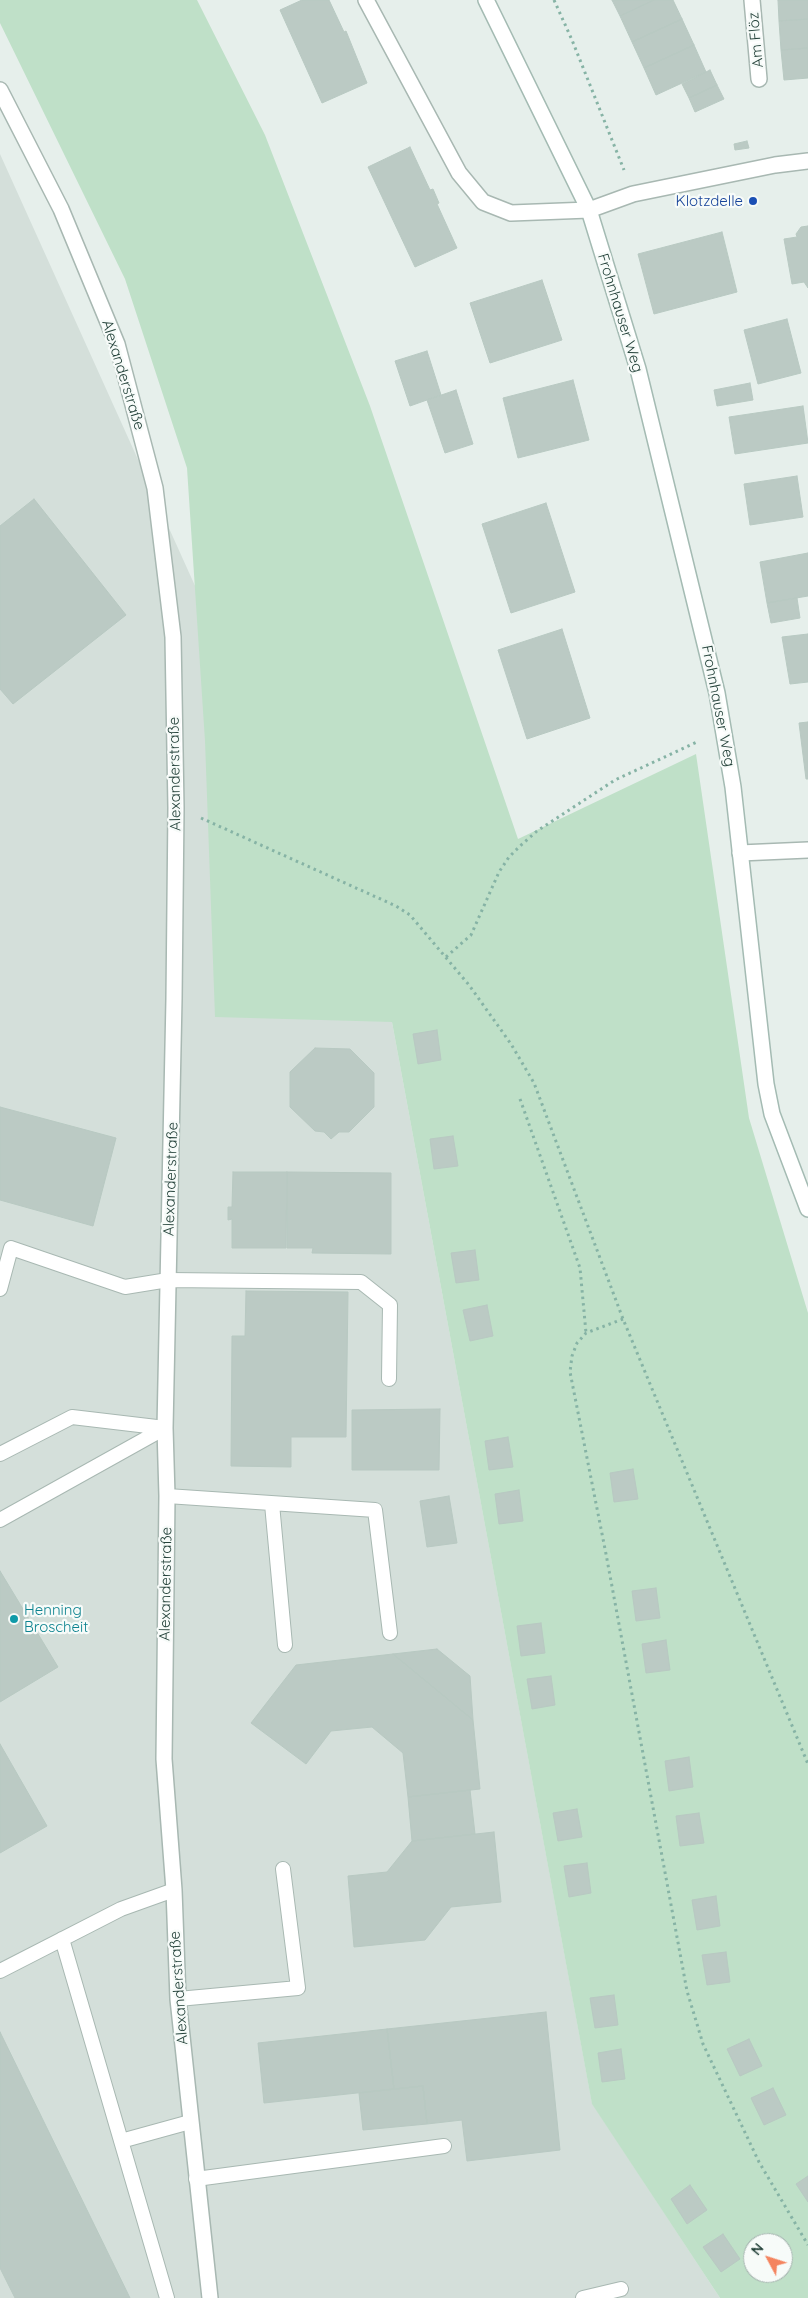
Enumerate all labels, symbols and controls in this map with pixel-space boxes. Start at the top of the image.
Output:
street label: Am Flöz [745,12,767,68]
place label: Klotzdelle [676,192,743,210]
marker: Klotzdelle [747,195,759,207]
street label: Frohnhauser Weg [593,251,647,375]
street label: Alexanderstraße [98,318,148,432]
street label: Frohnhauser Weg [697,644,739,768]
street label: Alexanderstraße [165,717,185,831]
street label: Alexanderstraße [160,1122,182,1236]
street label: Alexanderstraße [156,1527,176,1641]
place label: Henning Broscheit [24,1601,88,1636]
marker: Henning Broscheit [8,1613,20,1625]
street label: Alexanderstraße [166,1930,192,2046]
north arrow [743,2233,793,2283]
text: N [747,2239,767,2259]

